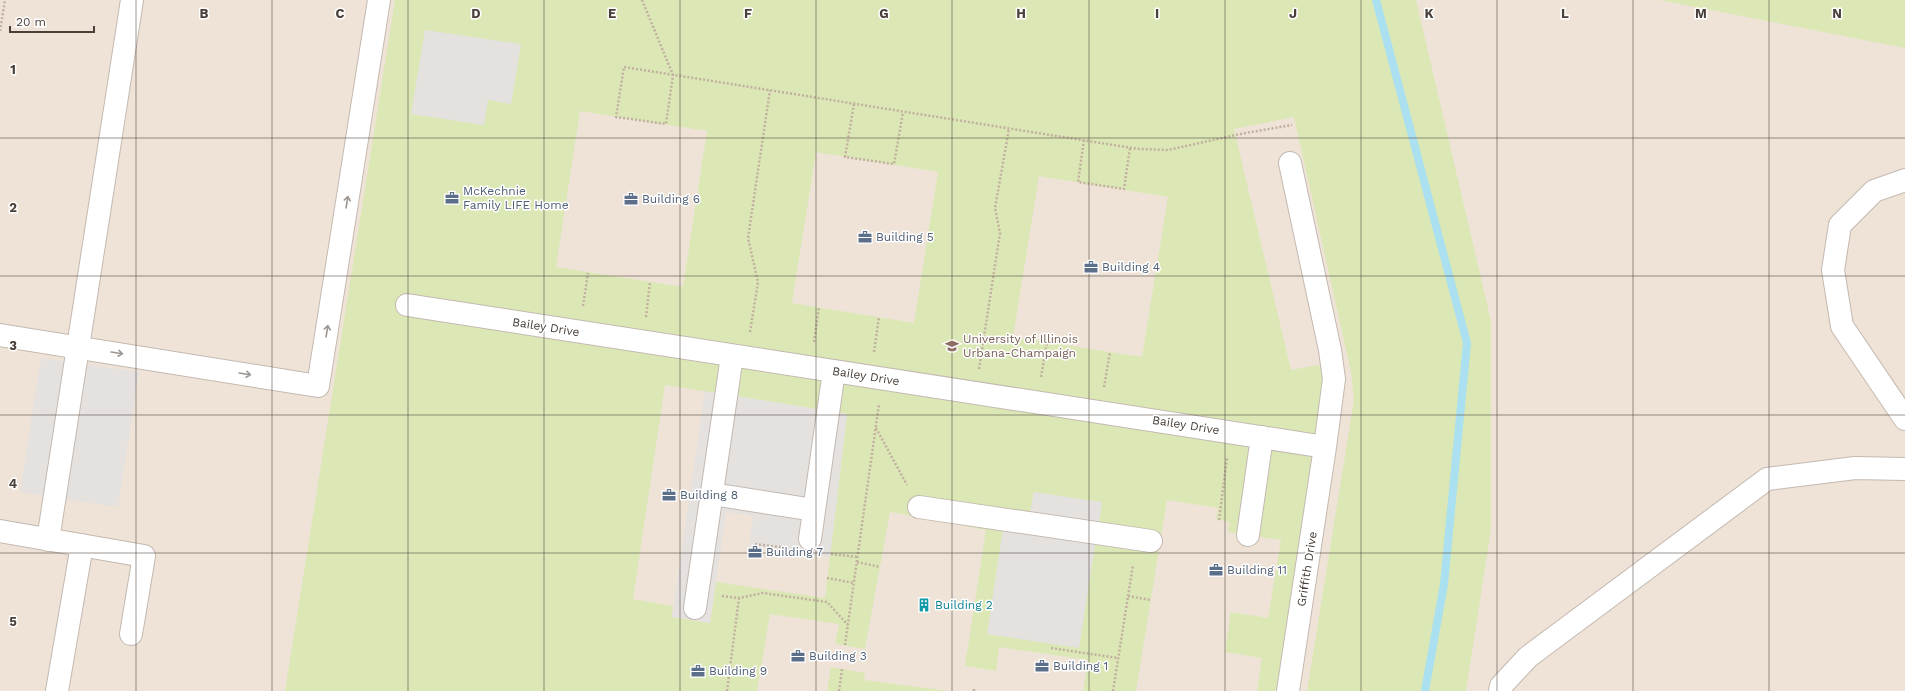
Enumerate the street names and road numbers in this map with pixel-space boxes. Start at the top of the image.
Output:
street label: Bailey Drive [511,315,581,339]
street label: Bailey Drive [831,364,901,388]
street label: Bailey Drive [1151,413,1221,437]
street label: Griffith Drive [1294,530,1320,608]

